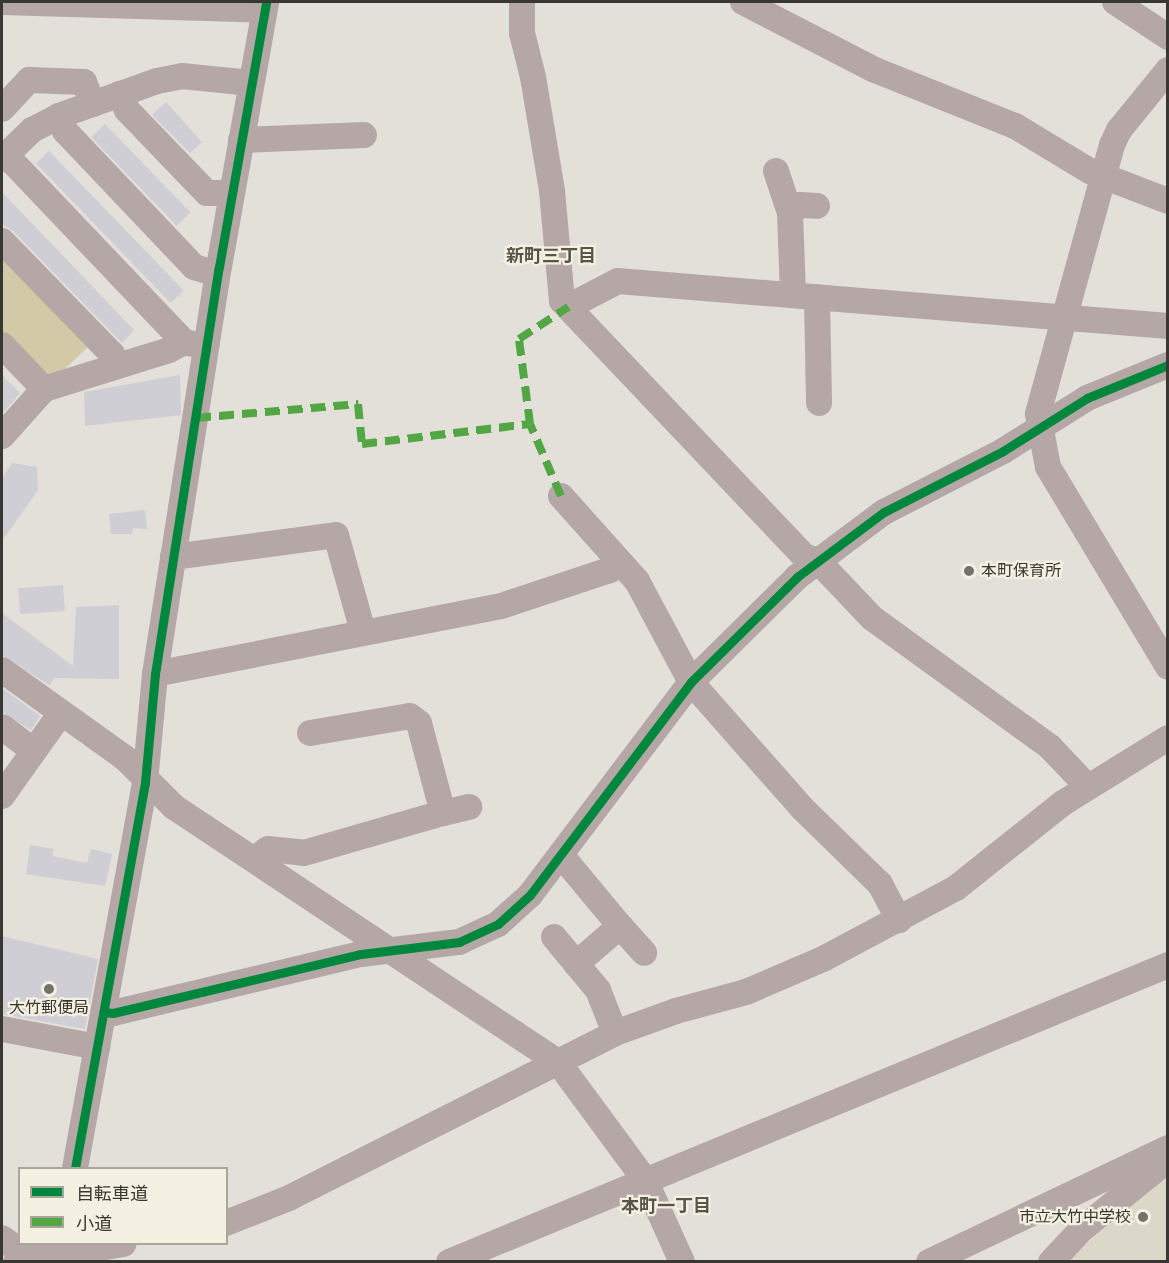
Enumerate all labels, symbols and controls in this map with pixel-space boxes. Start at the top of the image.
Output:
district label: 新町三丁目 [506,245,596,267]
place label: 本町保育所 [981,561,1061,581]
marker: 本町保育所 [962,564,976,578]
marker: 大竹郵便局 [42,982,56,996]
place label: 大竹郵便局 [9,998,89,1018]
legend [18,1167,228,1245]
text: 自転車道 [76,1183,148,1205]
district label: 本町一丁目 [621,1195,711,1217]
place label: 市立大竹中学校 [1019,1207,1131,1227]
marker: 市立大竹中学校 [1136,1210,1150,1224]
text: 小道 [76,1213,112,1235]

